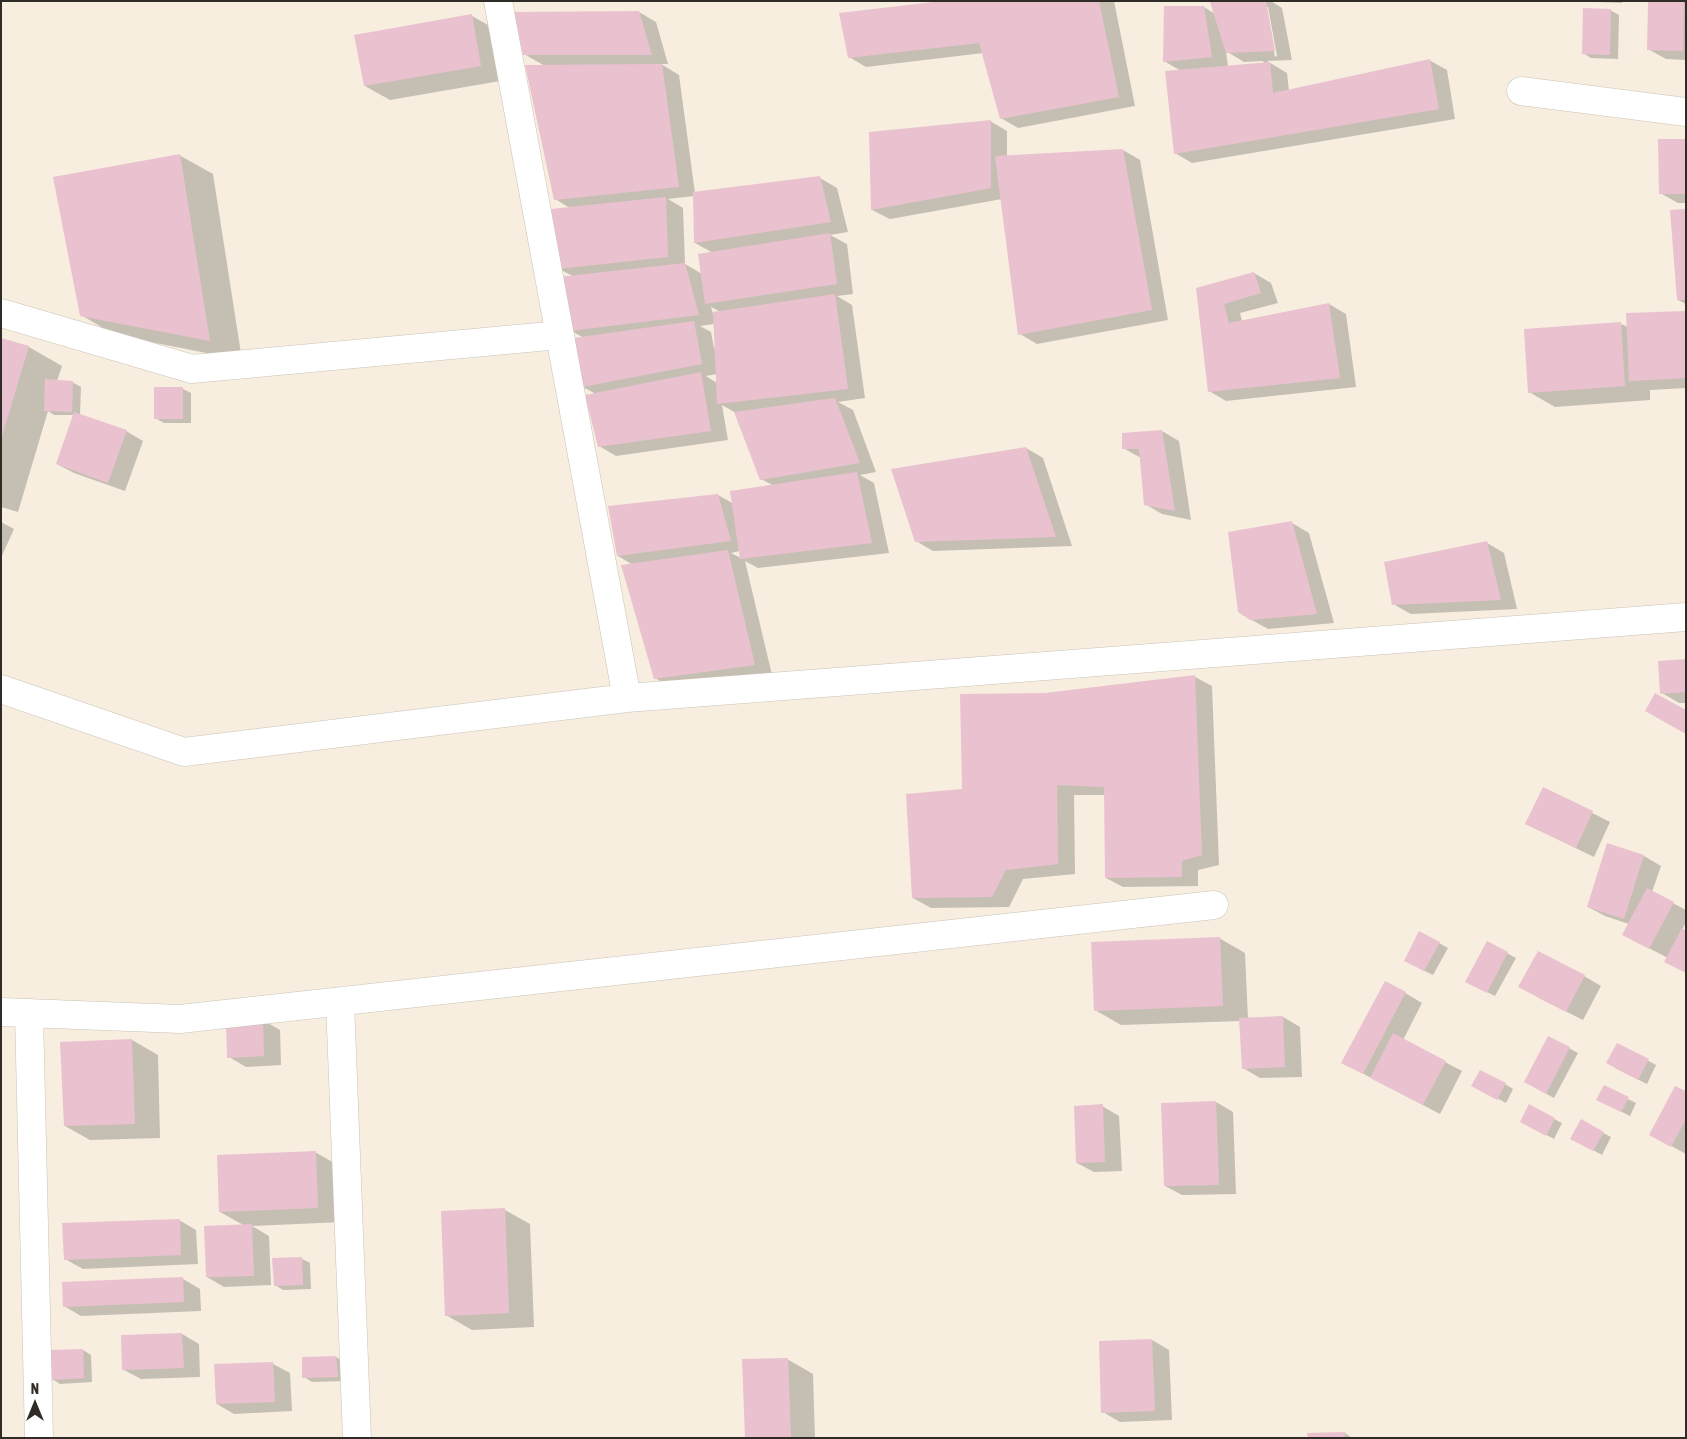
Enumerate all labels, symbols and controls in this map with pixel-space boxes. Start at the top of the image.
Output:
north arrow [10,1379,60,1429]
text: N [31,1381,39,1397]

